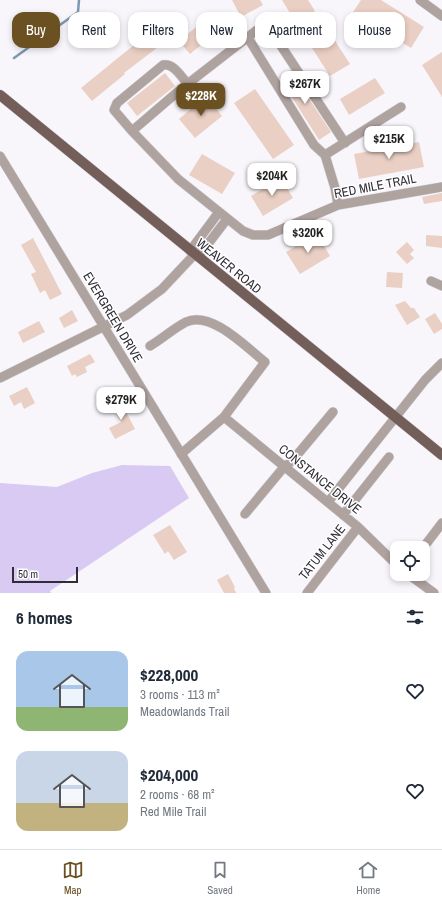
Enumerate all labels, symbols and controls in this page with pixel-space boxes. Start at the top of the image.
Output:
chip: Buy [12,12,60,48]
chip: Rent [68,12,120,48]
chip: Filters [128,12,188,48]
chip: New [196,12,247,48]
chip: Apartment [255,12,336,48]
chip: House [344,12,405,48]
pin: $267K [277,71,333,105]
text: $267K [289,75,321,92]
pin: $228K [173,83,229,117]
text: $228K [185,87,217,104]
pin: $215K [361,126,417,160]
text: $215K [373,130,405,147]
pin: $204K [244,163,300,197]
text: $204K [256,167,288,184]
street label: RED MILE TRAIL [332,170,418,202]
pin: $320K [280,220,336,254]
text: $320K [292,224,324,241]
street label: WEAVER ROAD [193,234,265,298]
street label: EVERGREEN DRIVE [79,269,147,365]
pin: $279K [93,387,149,421]
text: $279K [105,391,137,408]
street label: CONSTANCE DRIVE [275,440,365,518]
street label: TATUM LANE [295,521,349,583]
map controls [390,541,430,581]
button: locate [390,541,430,581]
scale bar [12,565,78,584]
text: 50 m [18,567,38,581]
text: 6 homes [16,606,73,629]
icon: filters [404,606,426,628]
text: $228,000 [140,663,198,686]
icon: home [48,667,96,715]
icon: heart [404,680,426,702]
text: 3 rooms · 113 m² [140,686,220,703]
text: Meadowlands Trail [140,703,229,720]
text: $204,000 [140,763,198,786]
icon: home [48,767,96,815]
icon: heart [404,780,426,802]
text: 2 rooms · 68 m² [140,786,215,803]
text: Red Mile Trail [140,803,206,820]
tab: Map [62,859,84,897]
tab: Saved [207,859,233,897]
tab: Home [356,859,380,897]

